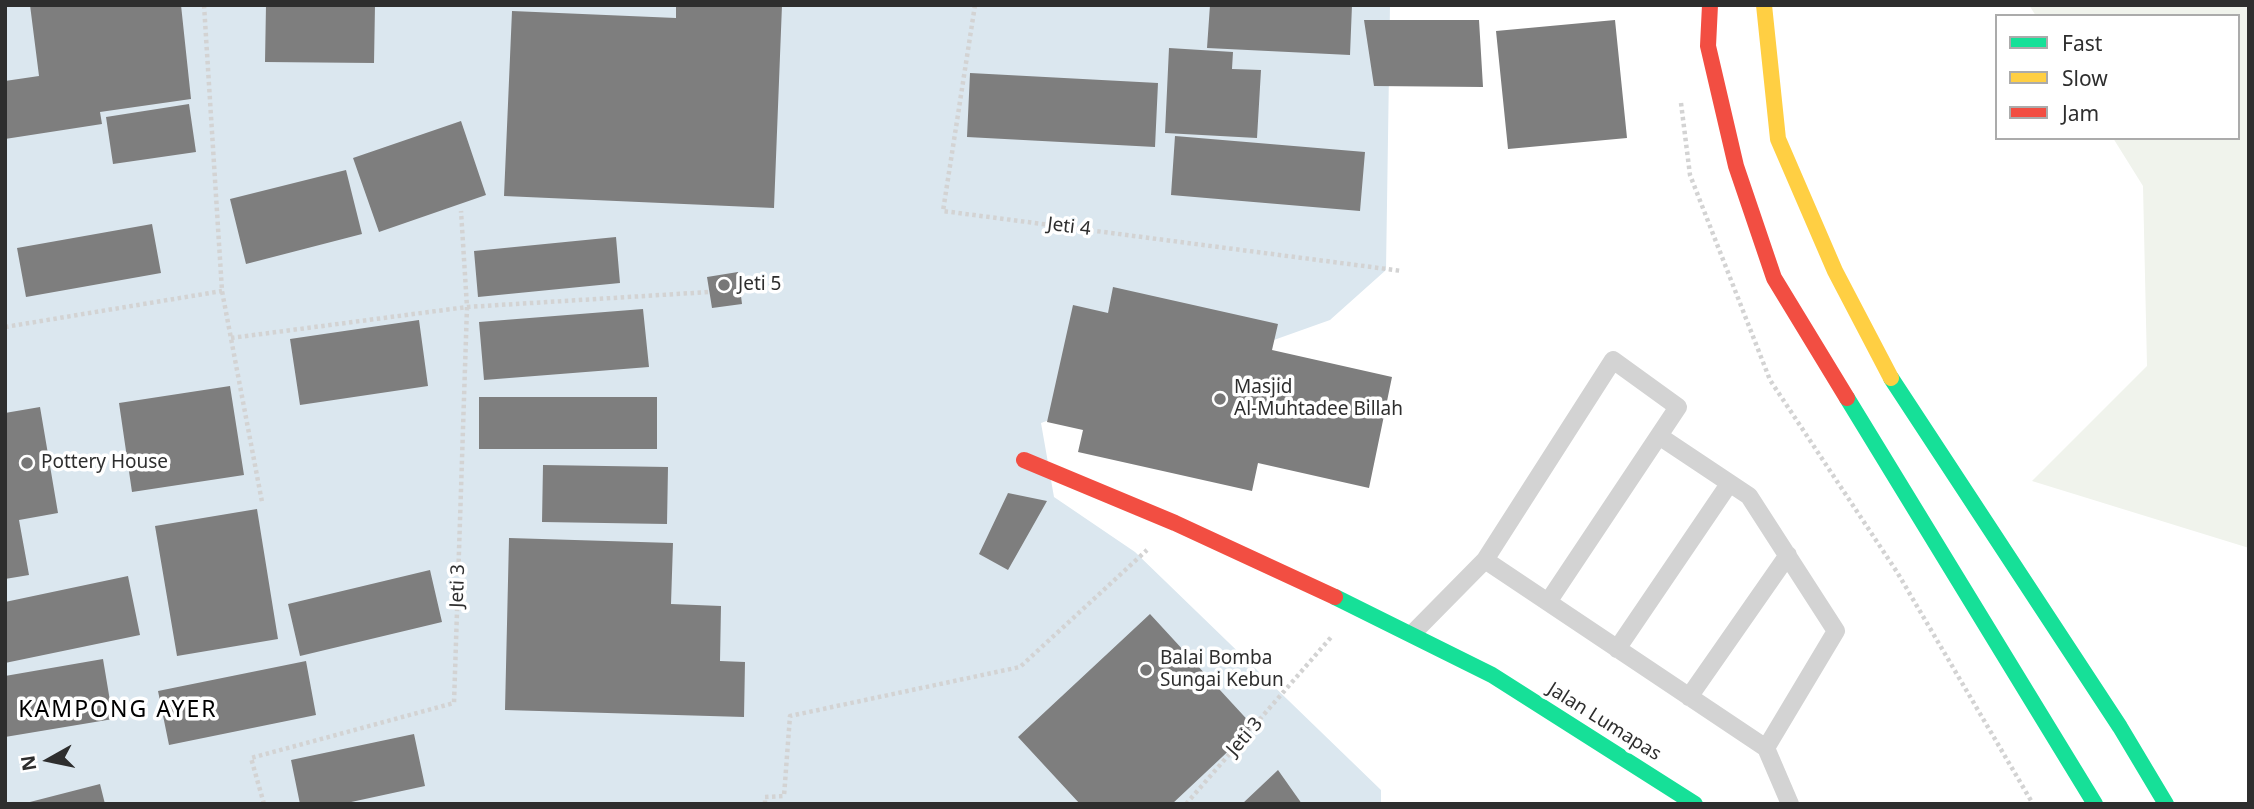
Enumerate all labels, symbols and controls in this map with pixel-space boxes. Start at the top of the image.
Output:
legend [1995,14,2240,140]
text: Fast [2062,29,2102,57]
text: Slow [2062,64,2108,92]
text: Jam [2062,99,2099,127]
street label: Jeti 4 [1046,213,1092,241]
place label: Jeti 5 [738,274,781,296]
marker: Jeti 5 [716,277,732,293]
place label: Masjid Al-Muhtadee Billah [1234,377,1403,421]
marker: Masjid Al-Muhtadee Billah [1212,391,1228,407]
place label: Pottery House [41,452,168,474]
marker: Pottery House [19,455,35,471]
street label: Jeti 3 [446,564,470,608]
place label: Balai Bomba Sungai Kebun [1160,648,1284,692]
marker: Balai Bomba Sungai Kebun [1138,662,1154,678]
street label: Jalan Lumapas [1543,678,1665,766]
district label: KAMPONG AYER [20,696,216,724]
street label: Jeti 3 [1222,713,1268,761]
north arrow [14,725,84,795]
text: N [14,754,42,773]

